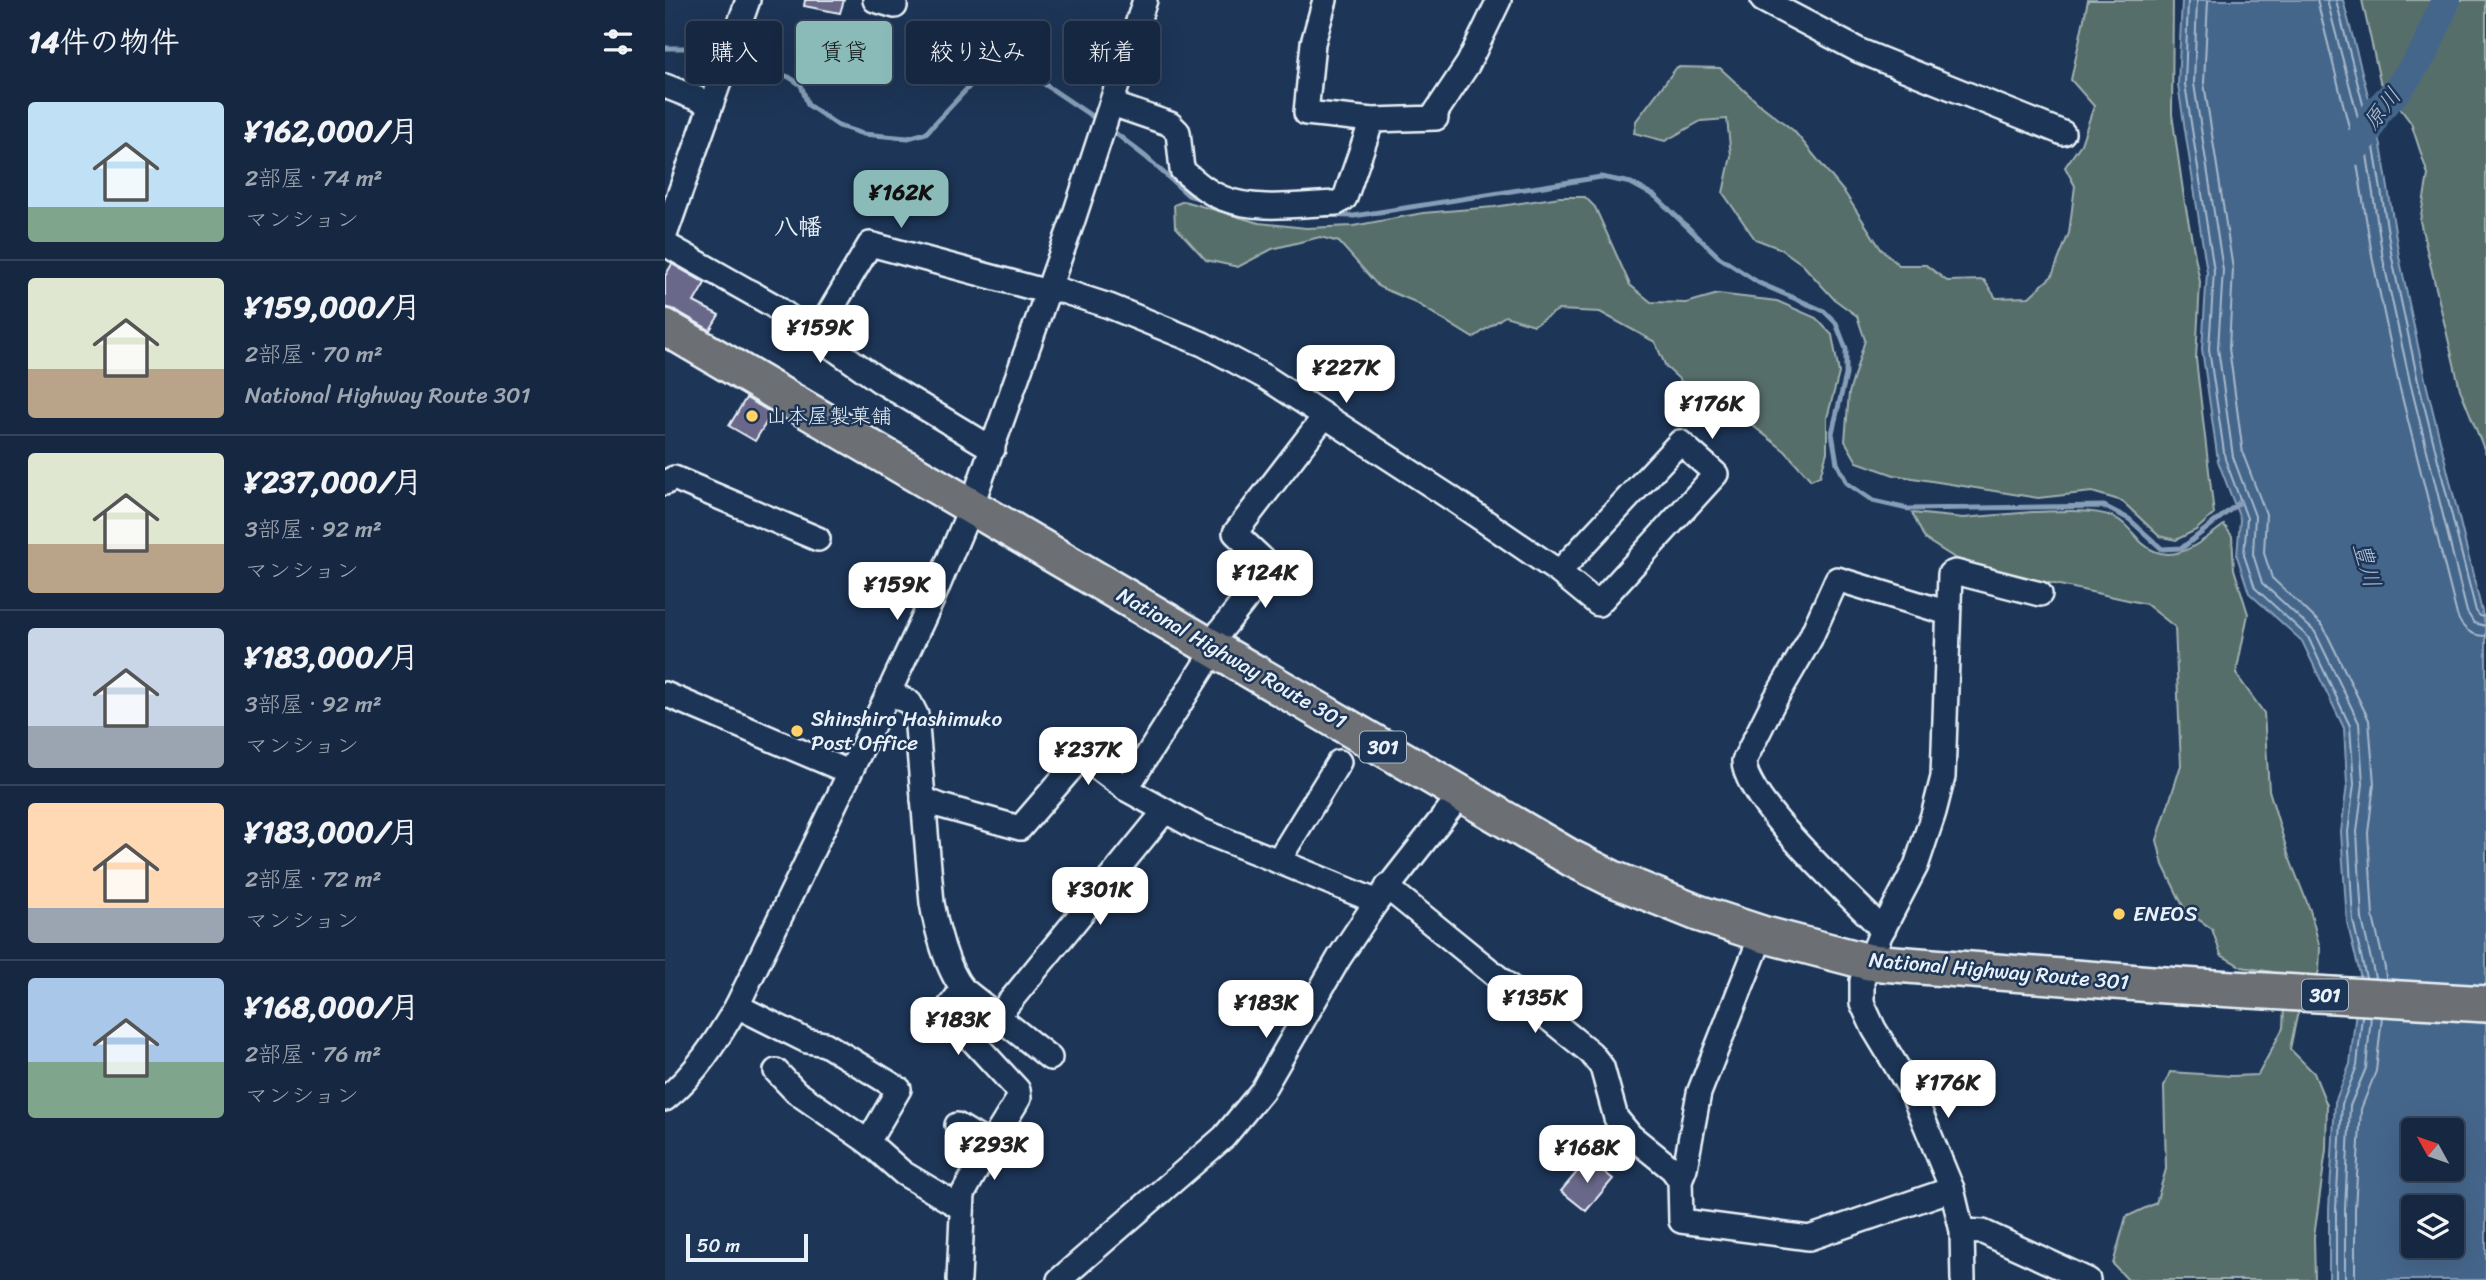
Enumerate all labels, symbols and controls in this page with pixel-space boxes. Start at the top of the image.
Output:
text: 14件の物件 [28,15,180,69]
chip: 購入 [686,21,782,84]
chip: 賃貸 [796,21,892,84]
chip: 絞り込み [906,21,1050,84]
chip: 新着 [1064,21,1160,84]
icon: filters [599,23,637,61]
water label: 原川 [2352,78,2412,140]
text: ¥162,000/月 [245,104,419,158]
icon: home [84,130,168,214]
text: 2部屋 · 74 m² [245,158,383,199]
pin: ¥162K [852,170,950,230]
text: ¥162K [870,172,932,213]
text: マンション [245,199,359,240]
district label: 八幡 [774,206,822,248]
text: ¥159,000/月 [245,280,421,334]
icon: home [84,306,168,390]
pin: ¥159K [771,306,869,365]
text: ¥159K [788,307,852,348]
text: 2部屋 · 70 m² [245,334,383,375]
pin: ¥227K [1297,346,1395,405]
text: ¥227K [1313,347,1379,388]
text: National Highway Route 301 [245,375,531,416]
pin: ¥176K [1663,382,1761,441]
text: ¥176K [1681,383,1743,424]
place label: 山本屋製菓舗 [766,397,892,435]
marker: 山本屋製菓舗 [744,408,760,424]
text: ¥237,000/月 [245,455,422,509]
icon: home [84,481,168,565]
text: 3部屋 · 92 m² [245,509,382,550]
water label: 豊川 [2341,537,2393,593]
text: マンション [245,550,359,591]
pin: ¥124K [1216,550,1314,610]
text: ¥124K [1233,552,1297,593]
pin: ¥159K [848,562,946,622]
text: ¥159K [865,564,929,605]
street label: National Highway Route 301 [1110,576,1354,740]
text: ¥183,000/月 [245,630,419,684]
icon: home [84,656,168,740]
text: 3部屋 · 92 m² [245,684,382,725]
place label: Shinshiro Hashimuko Post Office [811,700,1003,762]
marker: Shinshiro Hashimuko Post Office [789,723,805,739]
text: マンション [245,725,359,766]
pin: ¥237K [1039,728,1137,787]
text: ¥237K [1055,729,1121,770]
road number: 301 [1360,732,1406,762]
text: ¥183,000/月 [245,805,419,859]
icon: home [84,831,168,915]
text: 2部屋 · 72 m² [245,859,381,900]
pin: ¥301K [1051,867,1149,927]
text: ¥301K [1068,869,1132,910]
place label: ENEOS [2133,895,2198,933]
text: マンション [245,900,359,941]
marker: ENEOS [2111,906,2127,922]
street label: National Highway Route 301 [1867,941,2131,1001]
pin: ¥135K [1486,976,1584,1035]
text: ¥135K [1503,977,1567,1018]
road number: 301 [2302,979,2348,1010]
text: ¥168,000/月 [245,980,419,1034]
pin: ¥183K [1217,981,1315,1040]
text: ¥183K [1234,982,1298,1023]
pin: ¥183K [909,998,1007,1057]
text: ¥183K [926,999,990,1040]
icon: home [84,1006,168,1090]
text: 2部屋 · 76 m² [245,1034,381,1075]
pin: ¥176K [1899,1060,1997,1120]
text: ¥176K [1917,1062,1979,1103]
text: マンション [245,1075,359,1116]
north arrow [2401,1118,2464,1181]
map controls [2401,1118,2464,1258]
pin: ¥293K [945,1122,1043,1182]
text: ¥293K [961,1124,1027,1165]
pin: ¥168K [1538,1126,1636,1185]
text: ¥168K [1555,1127,1619,1168]
button: layers [2401,1195,2464,1258]
text: 50 m [697,1229,740,1262]
scale bar [686,1231,809,1263]

